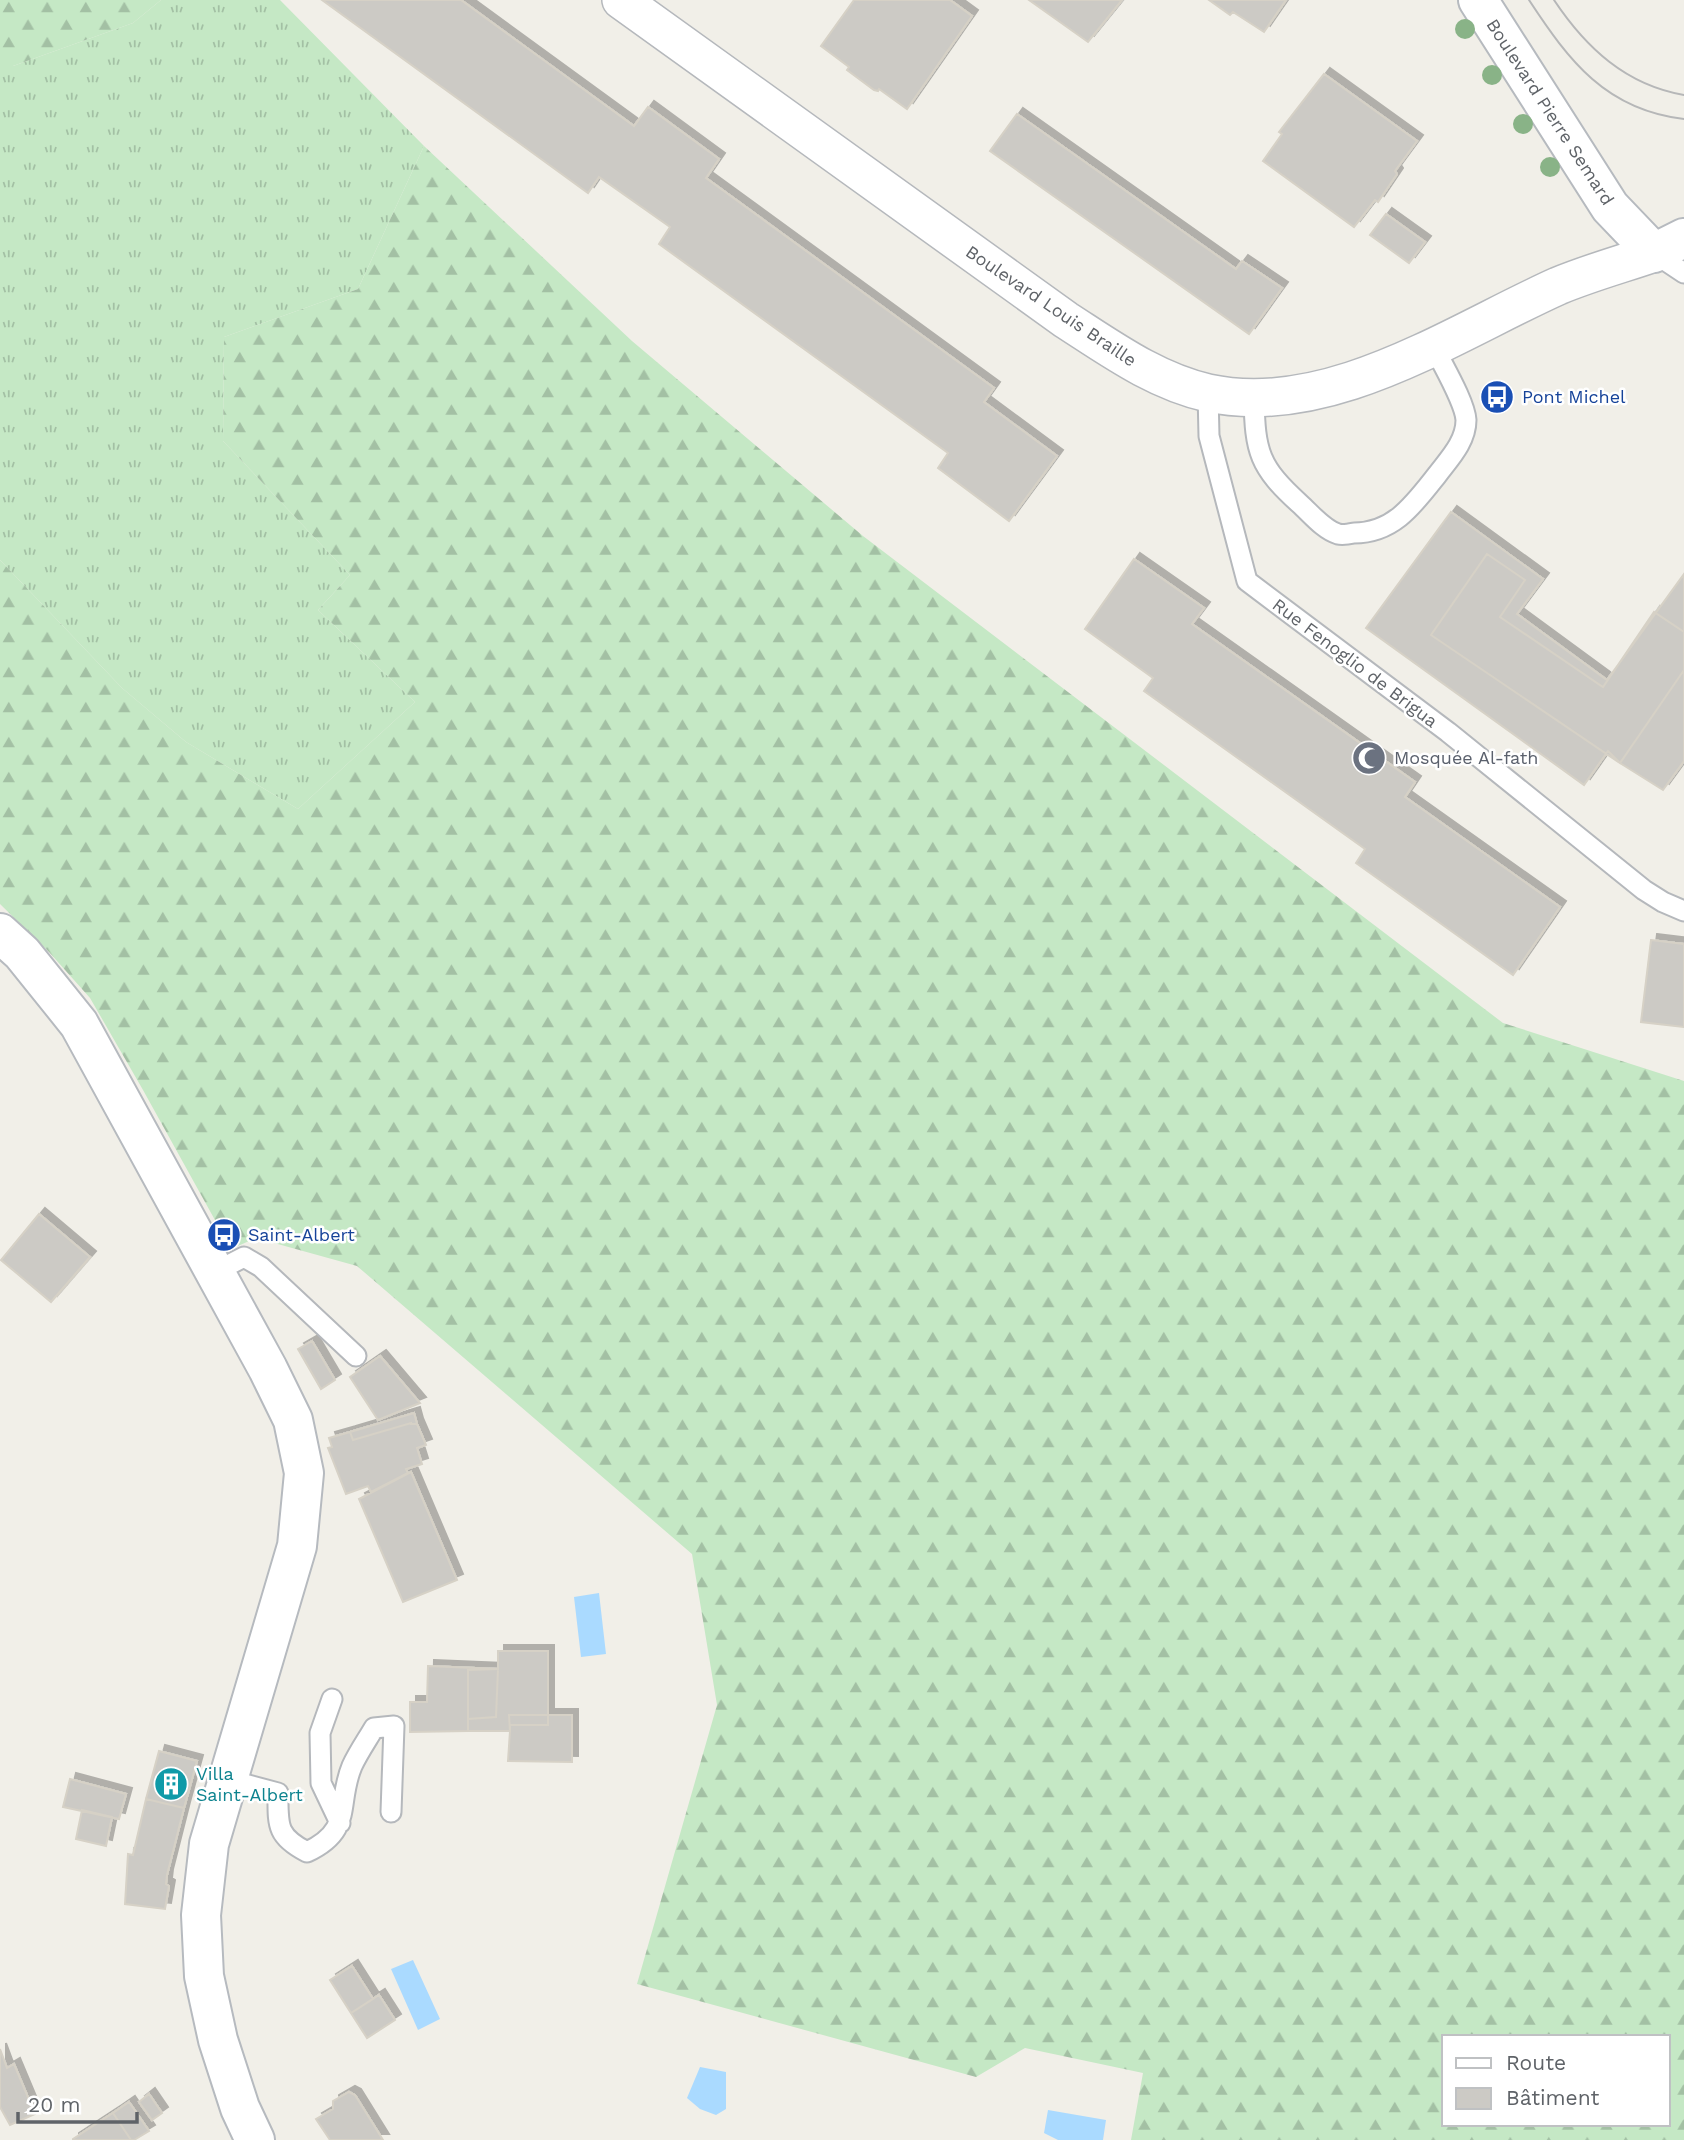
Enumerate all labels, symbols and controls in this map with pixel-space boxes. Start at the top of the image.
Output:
street label: Boulevard Pierre Semard [1482,15,1619,209]
street label: Boulevard Louis Braille [962,241,1141,371]
bus stop icon: Pont Michel [1478,378,1516,416]
place label: Pont Michel [1522,386,1626,407]
street label: Rue Fenoglio de Brigua [1269,594,1442,732]
mosque icon: Mosquée Al-fath [1350,739,1388,777]
place label: Mosquée Al-fath [1394,747,1538,768]
bus stop icon: Saint-Albert [205,1216,243,1254]
place label: Saint-Albert [248,1224,355,1245]
place label: Villa Saint-Albert [196,1763,303,1805]
building icon: Villa Saint-Albert [152,1765,190,1803]
legend [1442,2035,1670,2126]
text: Route [1506,2050,1566,2075]
scale bar [18,2080,136,2124]
text: Bâtiment [1506,2085,1600,2110]
text: 20 m [28,2092,80,2117]

